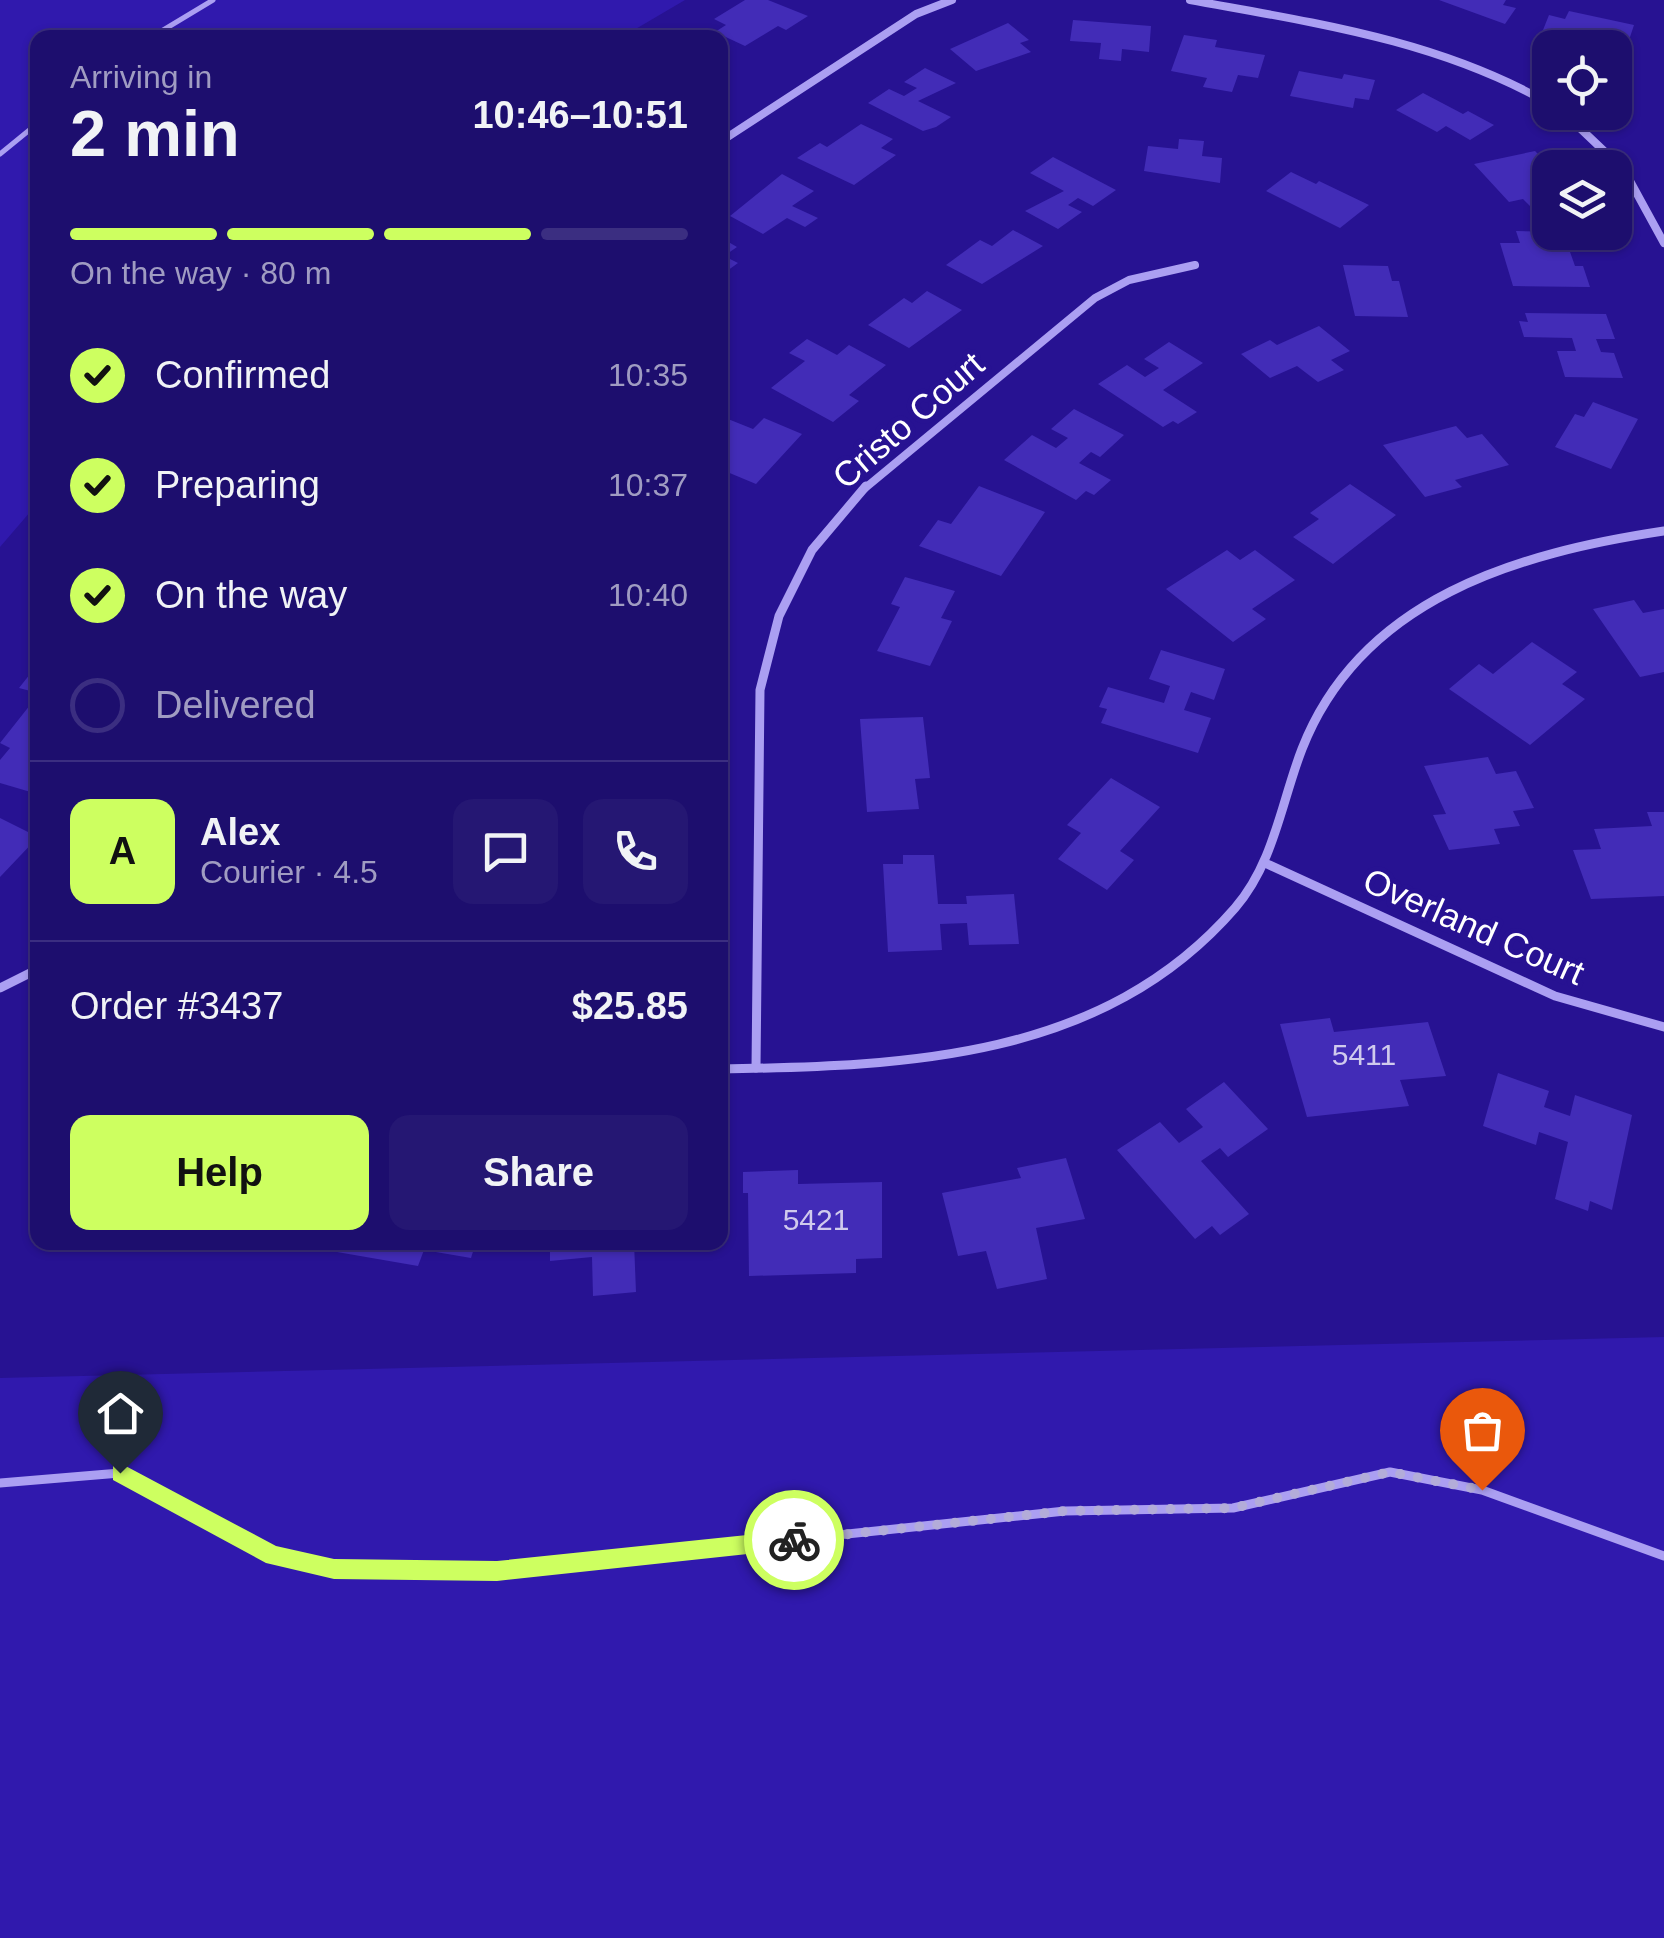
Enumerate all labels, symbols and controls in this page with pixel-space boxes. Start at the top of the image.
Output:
map controls [1532,30,1632,250]
button: locate [1532,30,1632,130]
text: Arriving in [70,59,212,95]
text: 10:46–10:51 [472,94,688,136]
text: 2 min [70,97,240,170]
button: layers [1532,150,1632,250]
text: On the way · 80 m [70,255,331,291]
street label: Cristo Court [825,344,991,496]
icon: check [70,348,125,403]
text: Confirmed [155,354,330,396]
text: 10:35 [608,357,688,393]
icon: check [70,458,125,513]
text: Preparing [155,464,320,506]
text: 10:37 [608,467,688,503]
icon: check [70,568,125,623]
text: On the way [155,574,347,616]
text: 10:40 [608,577,688,613]
text: Delivered [155,684,316,726]
button: chat [453,799,558,904]
button: phone [583,799,688,904]
text: Alex [200,811,280,853]
text: A [109,830,136,872]
text: Courier · 4.5 [200,854,378,890]
street label: Overland Court [1358,860,1591,992]
text: Order #3437 [70,985,283,1027]
text: $25.85 [572,985,688,1027]
house number: 5411 [1332,1038,1396,1071]
button: Help [70,1115,369,1230]
button: Share [389,1115,688,1230]
house number: 5421 [783,1203,849,1236]
pin [78,1371,163,1474]
icon: home [93,1386,148,1441]
pin [1440,1388,1525,1491]
icon: bag [1455,1403,1510,1458]
courier [744,1490,844,1590]
icon: bike [767,1513,822,1568]

